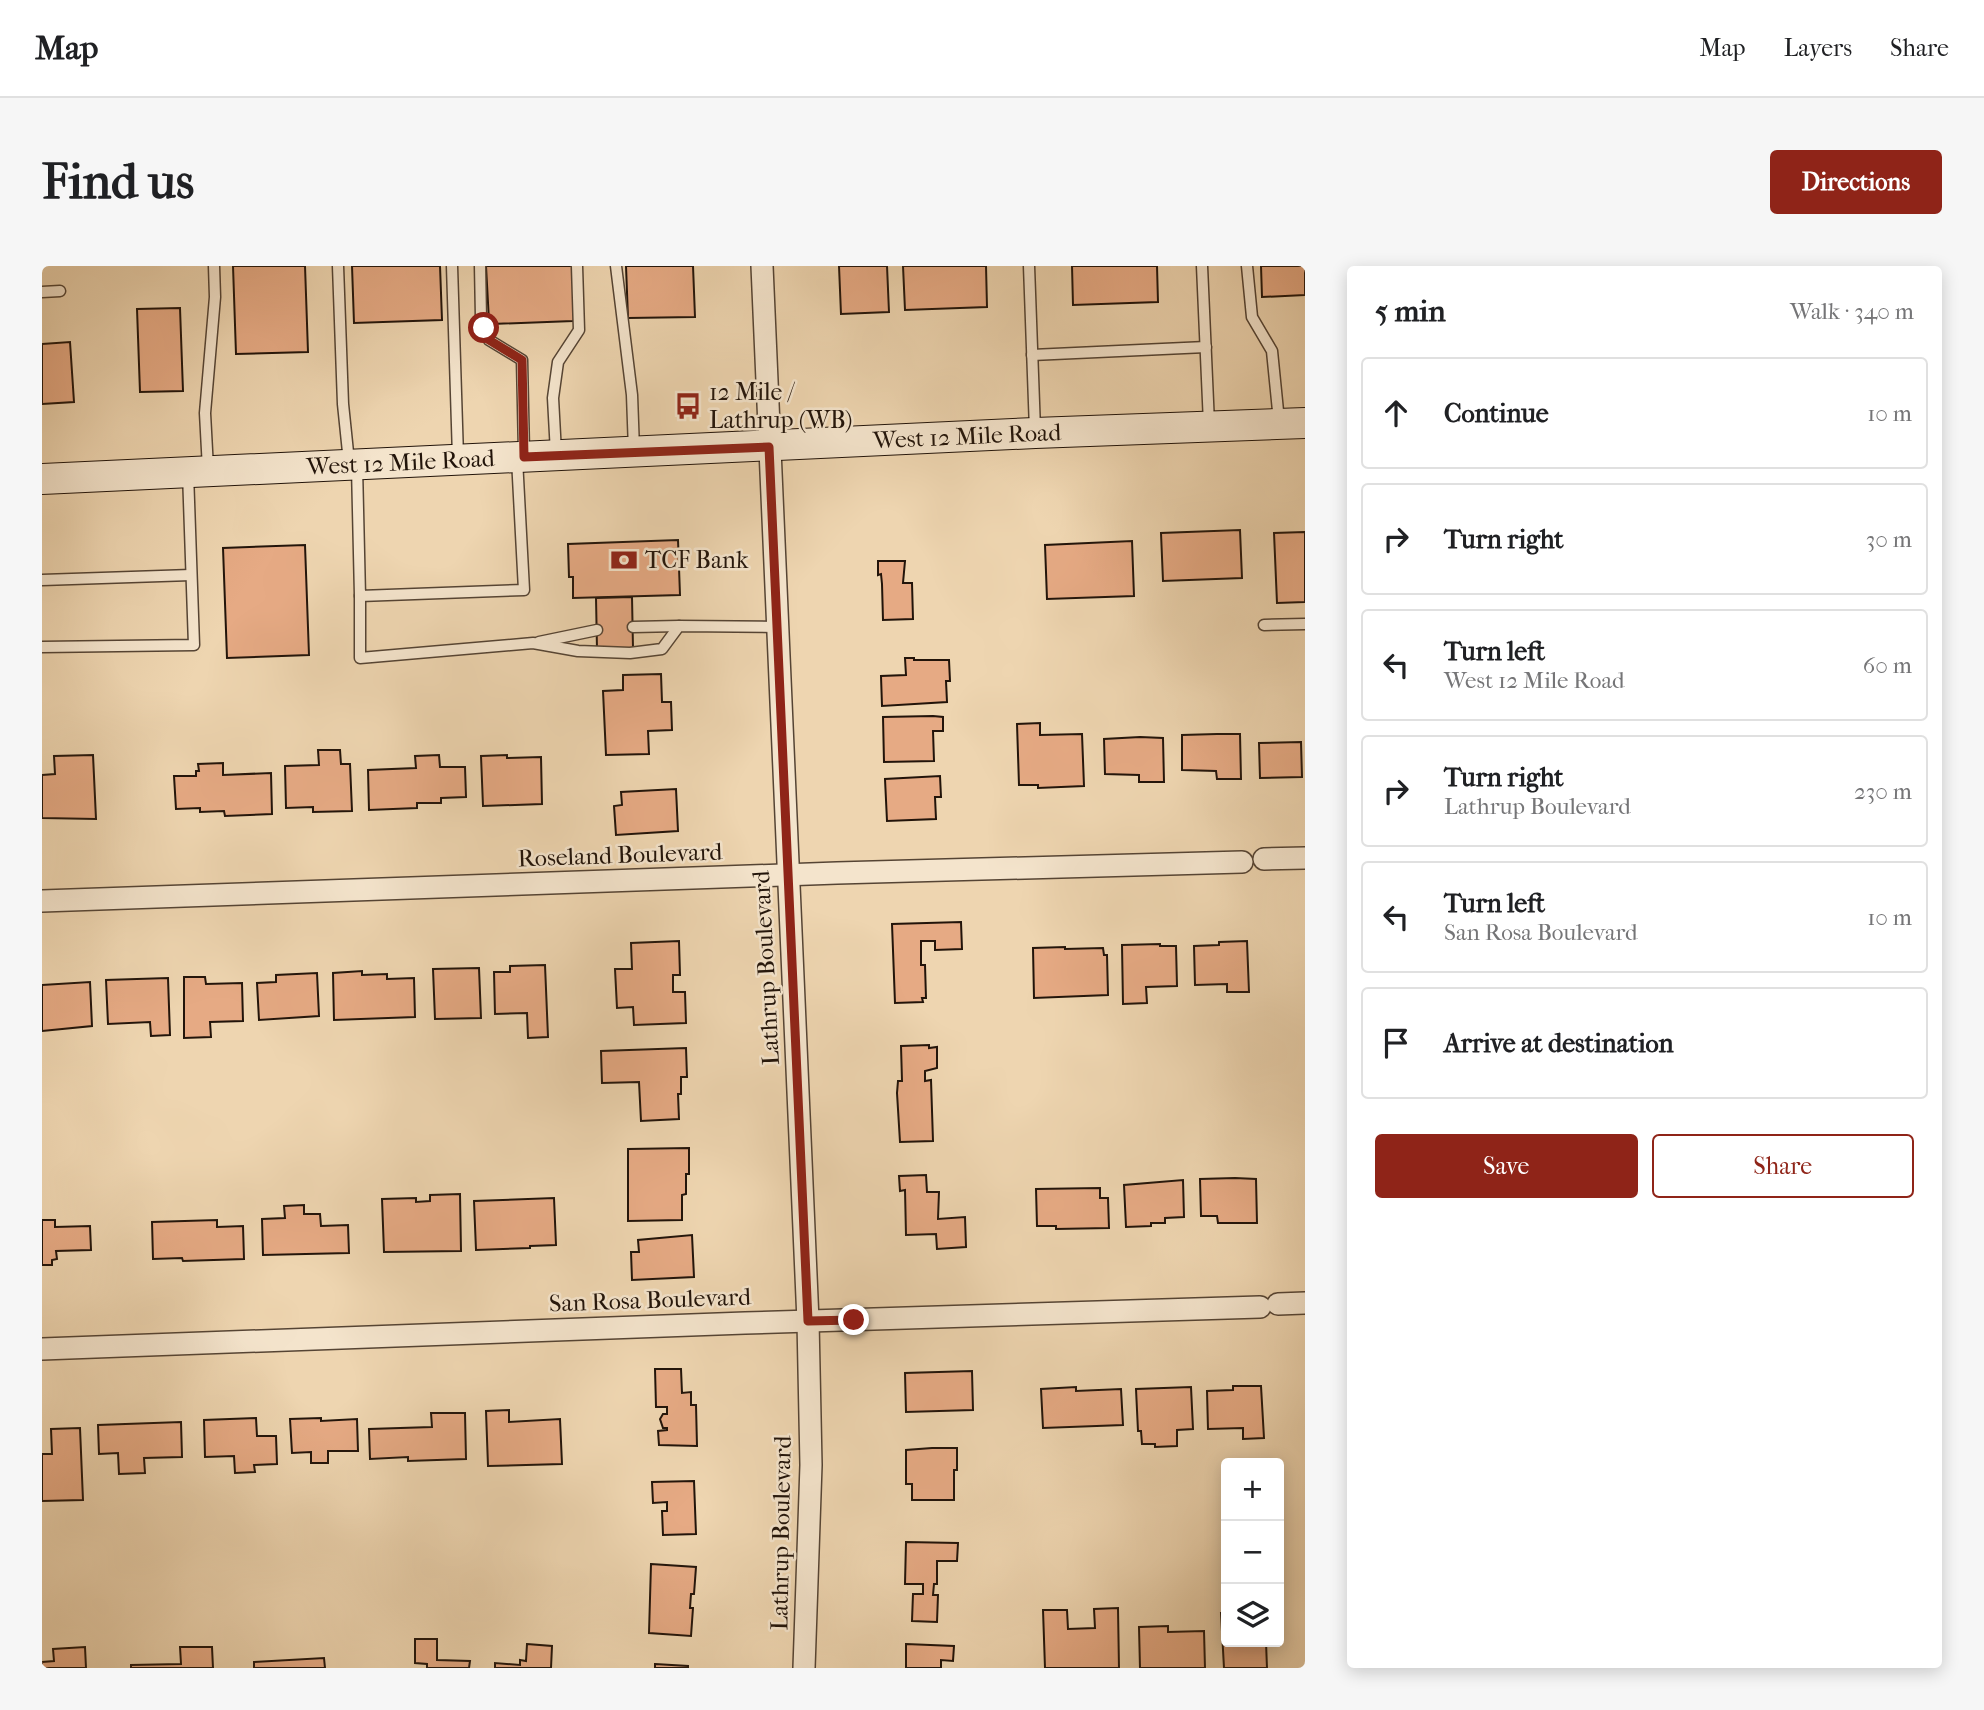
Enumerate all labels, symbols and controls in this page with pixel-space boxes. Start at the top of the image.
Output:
text: Map [35,29,98,68]
text: Map [1700,34,1746,62]
text: Layers [1784,34,1852,62]
text: Share [1890,34,1949,62]
button: Directions [1770,150,1942,214]
text: Find us [42,153,194,211]
text: 5 min [1375,294,1446,329]
text: Walk · 340 m [1790,298,1914,325]
route start [468,312,499,343]
place label: 12 Mile / Lathrup (WB) [709,378,852,434]
bus stop icon: 12 Mile / Lathrup (WB) [673,391,703,421]
icon: ahead [1377,394,1415,432]
text: Continue [1444,398,1549,429]
text: 10 m [1867,400,1912,427]
street label: West 12 Mile Road [871,418,1063,455]
street label: West 12 Mile Road [305,444,496,481]
icon: right [1377,520,1415,558]
text: Turn right [1444,524,1564,555]
text: 30 m [1866,526,1912,553]
bank icon: TCF Bank [609,545,639,575]
place label: TCF Bank [645,546,749,574]
text: Turn left [1444,636,1545,667]
icon: left [1377,646,1415,684]
text: 60 m [1863,652,1912,679]
text: West 12 Mile Road [1444,667,1625,694]
text: Turn right [1444,762,1564,793]
icon: right [1377,772,1415,810]
text: 230 m [1854,778,1912,805]
text: Lathrup Boulevard [1444,793,1631,820]
street label: Roseland Boulevard [517,837,724,873]
street label: Lathrup Boulevard [747,869,785,1066]
text: Turn left [1444,888,1545,919]
icon: left [1377,898,1415,936]
text: 10 m [1867,904,1912,931]
text: San Rosa Boulevard [1444,919,1638,946]
icon: arrive [1377,1024,1415,1062]
text: Arrive at destination [1444,1028,1674,1059]
button: Save [1375,1134,1638,1198]
button: Share [1652,1134,1914,1198]
street label: San Rosa Boulevard [549,1282,752,1318]
route end [838,1304,869,1335]
street label: Lathrup Boulevard [765,1434,797,1631]
map controls [1221,1458,1284,1647]
button: + [1221,1458,1284,1521]
button: − [1221,1521,1284,1584]
button: layers [1221,1584,1284,1647]

